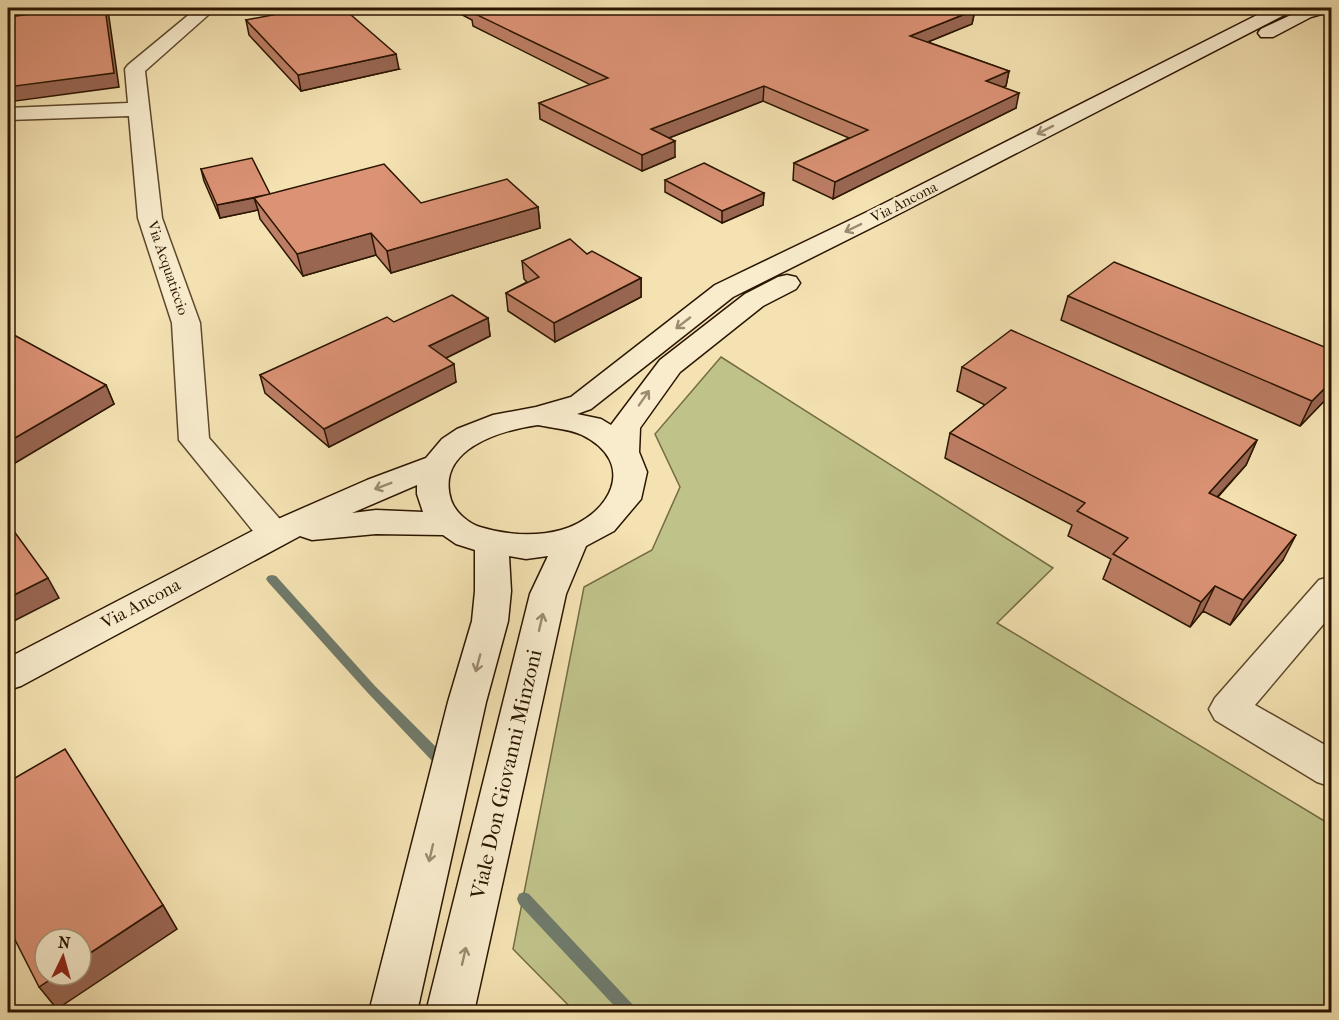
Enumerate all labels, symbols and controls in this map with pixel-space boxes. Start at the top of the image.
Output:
one-way arrow [1037,124,1054,136]
street label: Via Ancona [867,177,941,227]
street label: Via Acquaticcio [143,217,193,318]
one-way arrow [844,223,862,234]
one-way arrow [676,317,692,329]
one-way arrow [638,391,650,407]
one-way arrow [375,481,393,492]
street label: Via Ancona [97,574,185,634]
one-way arrow [536,613,548,632]
street label: Viale Don Giovanni Minzoni [465,647,546,902]
one-way arrow [472,654,483,673]
one-way arrow [425,843,437,862]
north arrow [33,927,93,987]
text: N [57,933,72,953]
one-way arrow [458,946,470,965]

